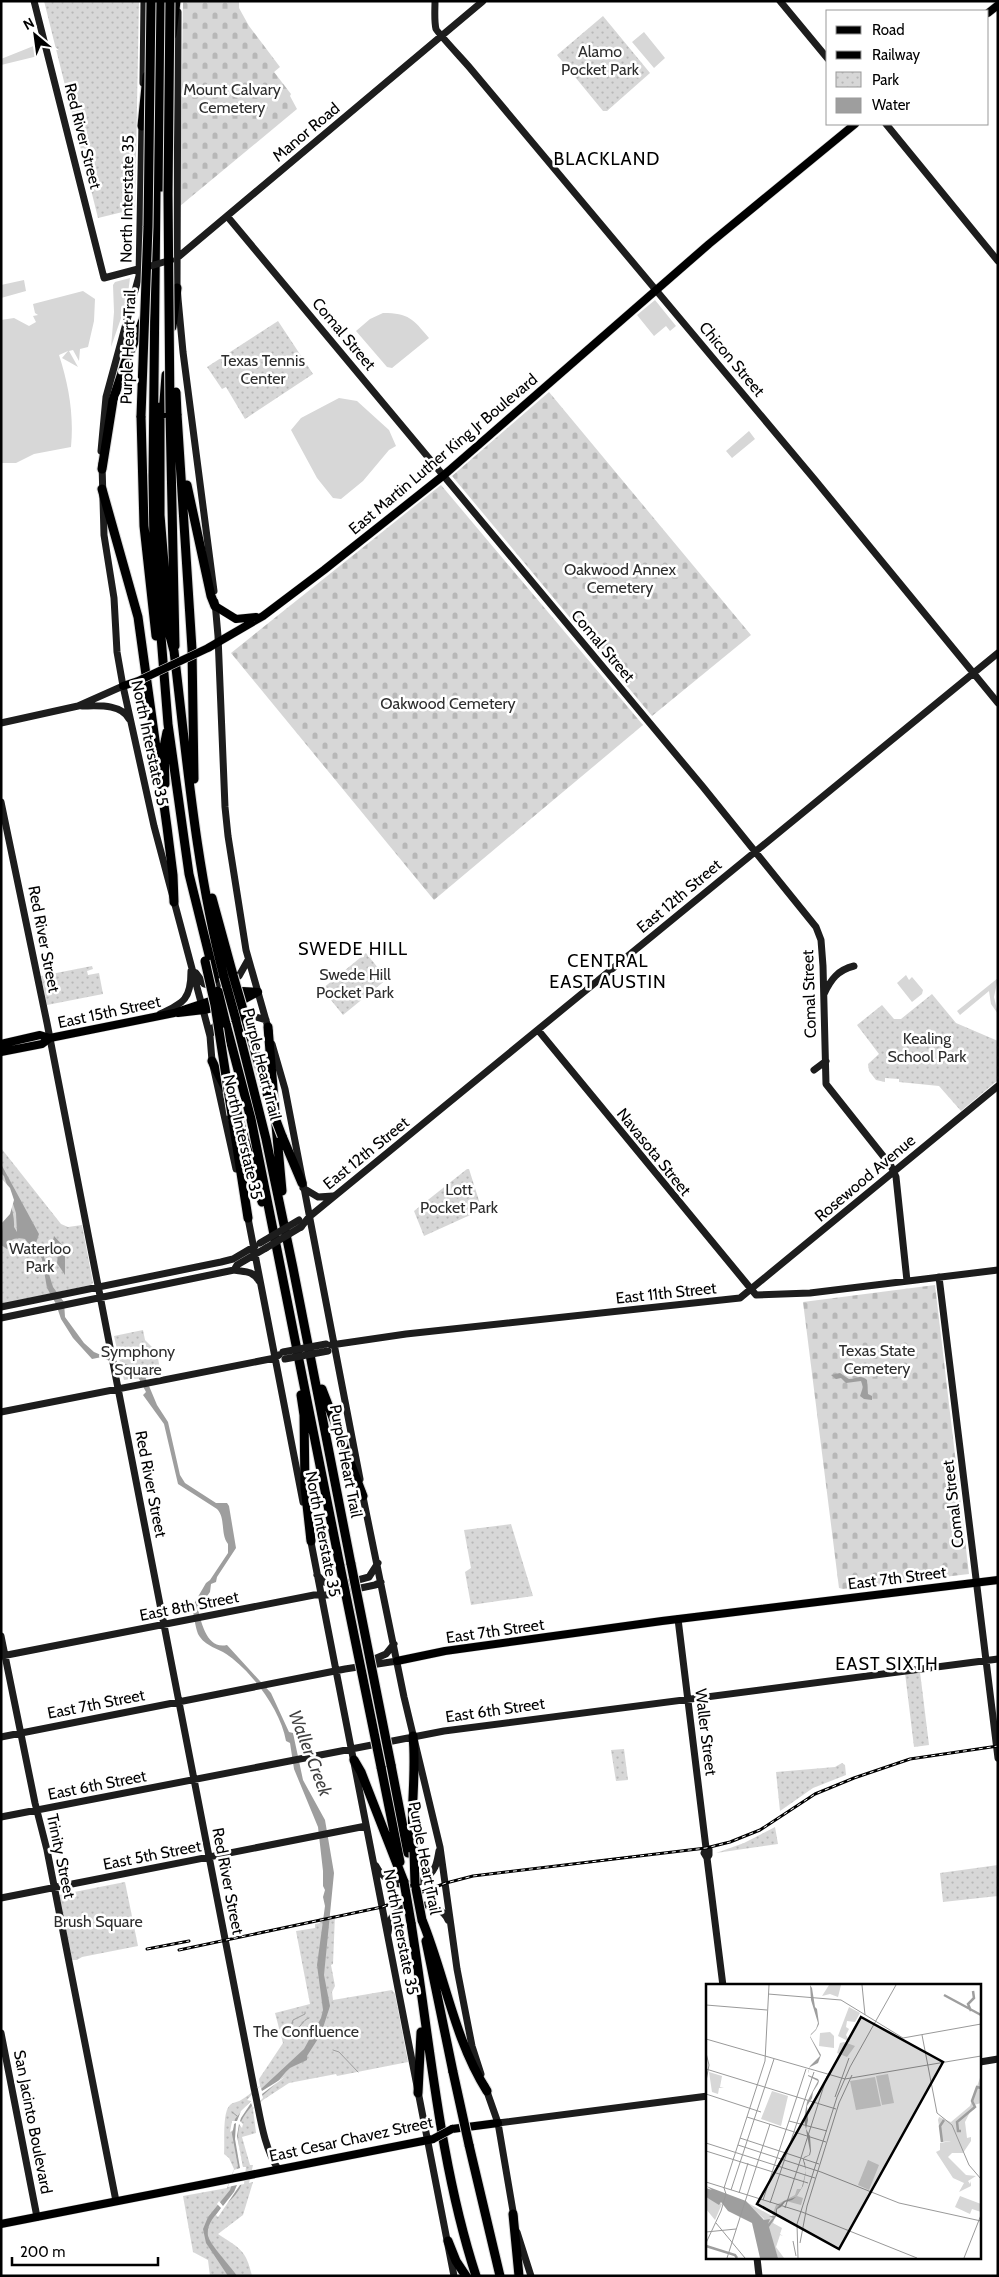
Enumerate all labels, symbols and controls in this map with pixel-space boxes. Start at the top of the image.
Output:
north arrow [10,10,60,60]
legend [826,10,989,125]
text: N [20,13,37,34]
text: Road [872,21,905,39]
park label: Alamo Pocket Park [561,42,640,79]
text: Railway [872,46,921,64]
text: Park [872,71,899,89]
park label: Mount Calvary Cemetery [183,80,281,117]
street label: Red River Street [61,81,106,192]
text: Water [872,96,910,114]
street label: Manor Road [269,98,343,166]
street label: North Interstate 35 [116,135,138,263]
district label: BLACKLAND [554,148,660,170]
street label: Purple Heart Trail [117,289,140,405]
street label: Comal Street [308,294,380,375]
street label: Chicon Street [695,318,769,401]
park label: Texas Tennis Center [221,351,305,388]
street label: East Martin Luther King Jr Boulevard [345,370,541,538]
park label: Oakwood Annex Cemetery [564,560,676,597]
street label: Comal Street [567,606,639,687]
street label: North Interstate 35 [127,678,173,808]
park label: Oakwood Cemetery [380,694,516,713]
street label: East 12th Street [633,855,726,937]
street label: Red River Street [24,884,64,995]
district label: SWEDE HILL [298,938,408,960]
street label: Comal Street [798,949,820,1039]
district label: CENTRAL EAST AUSTIN [549,950,667,993]
park label: Swede Hill Pocket Park [316,965,395,1002]
street label: East 15th Street [56,992,163,1032]
street label: Purple Heart Trail [239,1006,285,1122]
park label: Kealing School Park [887,1029,967,1066]
street label: North Interstate 35 [219,1073,267,1201]
street label: Navasota Street [613,1104,695,1200]
street label: East 12th Street [319,1112,413,1193]
street label: Rosewood Avenue [811,1130,919,1226]
park label: Lott Pocket Park [420,1180,499,1217]
park label: Waterloo Park [9,1239,71,1276]
street label: East 11th Street [615,1278,718,1308]
park label: Texas State Cemetery [839,1341,915,1378]
park label: Symphony Square [101,1342,175,1379]
street label: Purple Heart Trail [326,1403,366,1519]
street label: Red River Street [131,1429,171,1540]
street label: Comal Street [938,1458,968,1549]
street label: North Interstate 35 [301,1469,345,1599]
street label: East 7th Street [847,1562,948,1593]
street label: East 8th Street [138,1587,241,1625]
street label: East 7th Street [445,1615,546,1647]
district label: EAST SIXTH [835,1653,939,1675]
street label: East 7th Street [46,1685,147,1723]
street label: Waller Street [691,1687,721,1777]
street label: East 6th Street [444,1694,546,1726]
water label: Waller Creek [284,1707,337,1800]
street label: East 6th Street [46,1766,149,1804]
street label: Purple Heart Trail [405,1800,445,1916]
street label: Trinity Street [43,1812,79,1901]
street label: Red River Street [208,1826,248,1937]
street label: East 5th Street [101,1836,203,1874]
street label: North Interstate 35 [379,1867,423,1997]
park label: Brush Square [53,1912,143,1931]
inset map [706,1984,982,2260]
park label: The Confluence [253,2022,359,2041]
street label: San Jacinto Boulevard [10,2048,56,2196]
street label: East Cesar Chavez Street [267,2112,435,2166]
scale bar [12,2234,159,2266]
text: 200 m [20,2243,65,2261]

